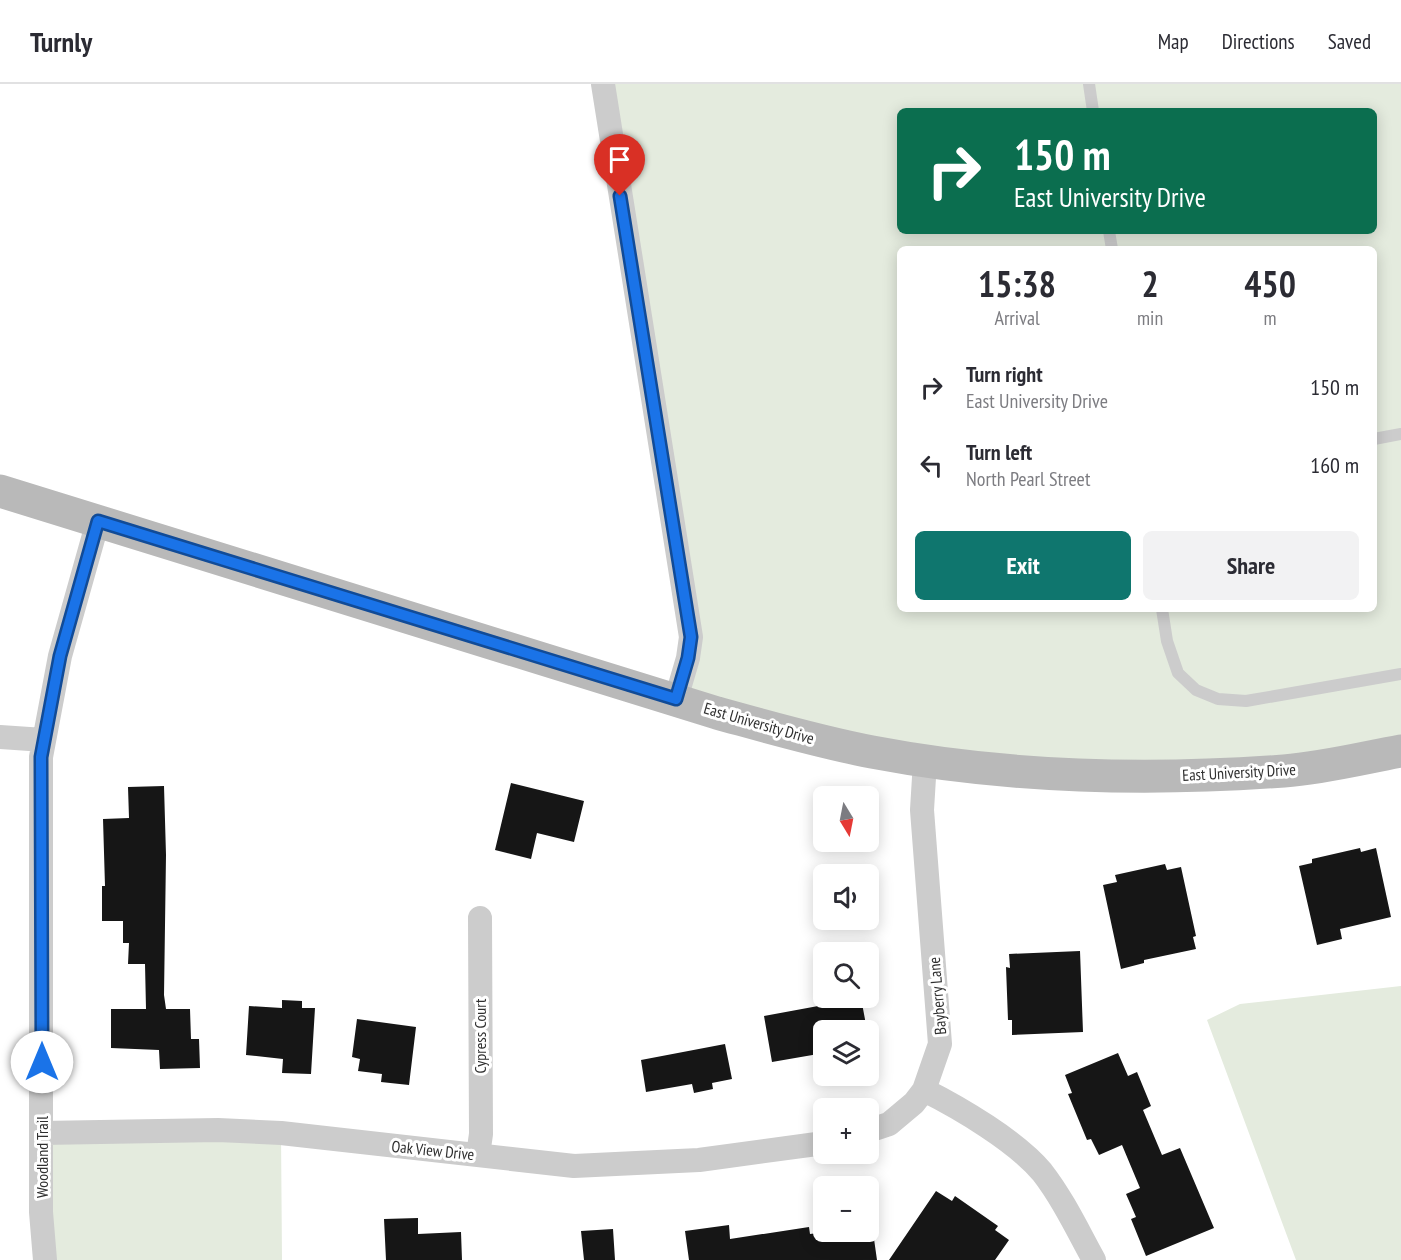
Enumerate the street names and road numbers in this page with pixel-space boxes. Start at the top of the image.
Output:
street label: East University Drive [702,698,816,748]
street label: East University Drive [1182,759,1296,785]
street label: Bayberry Lane [924,956,950,1036]
street label: Cypress Court [470,998,490,1073]
street label: Woodland Trail [32,1116,52,1198]
street label: Oak View Drive [391,1136,475,1164]

